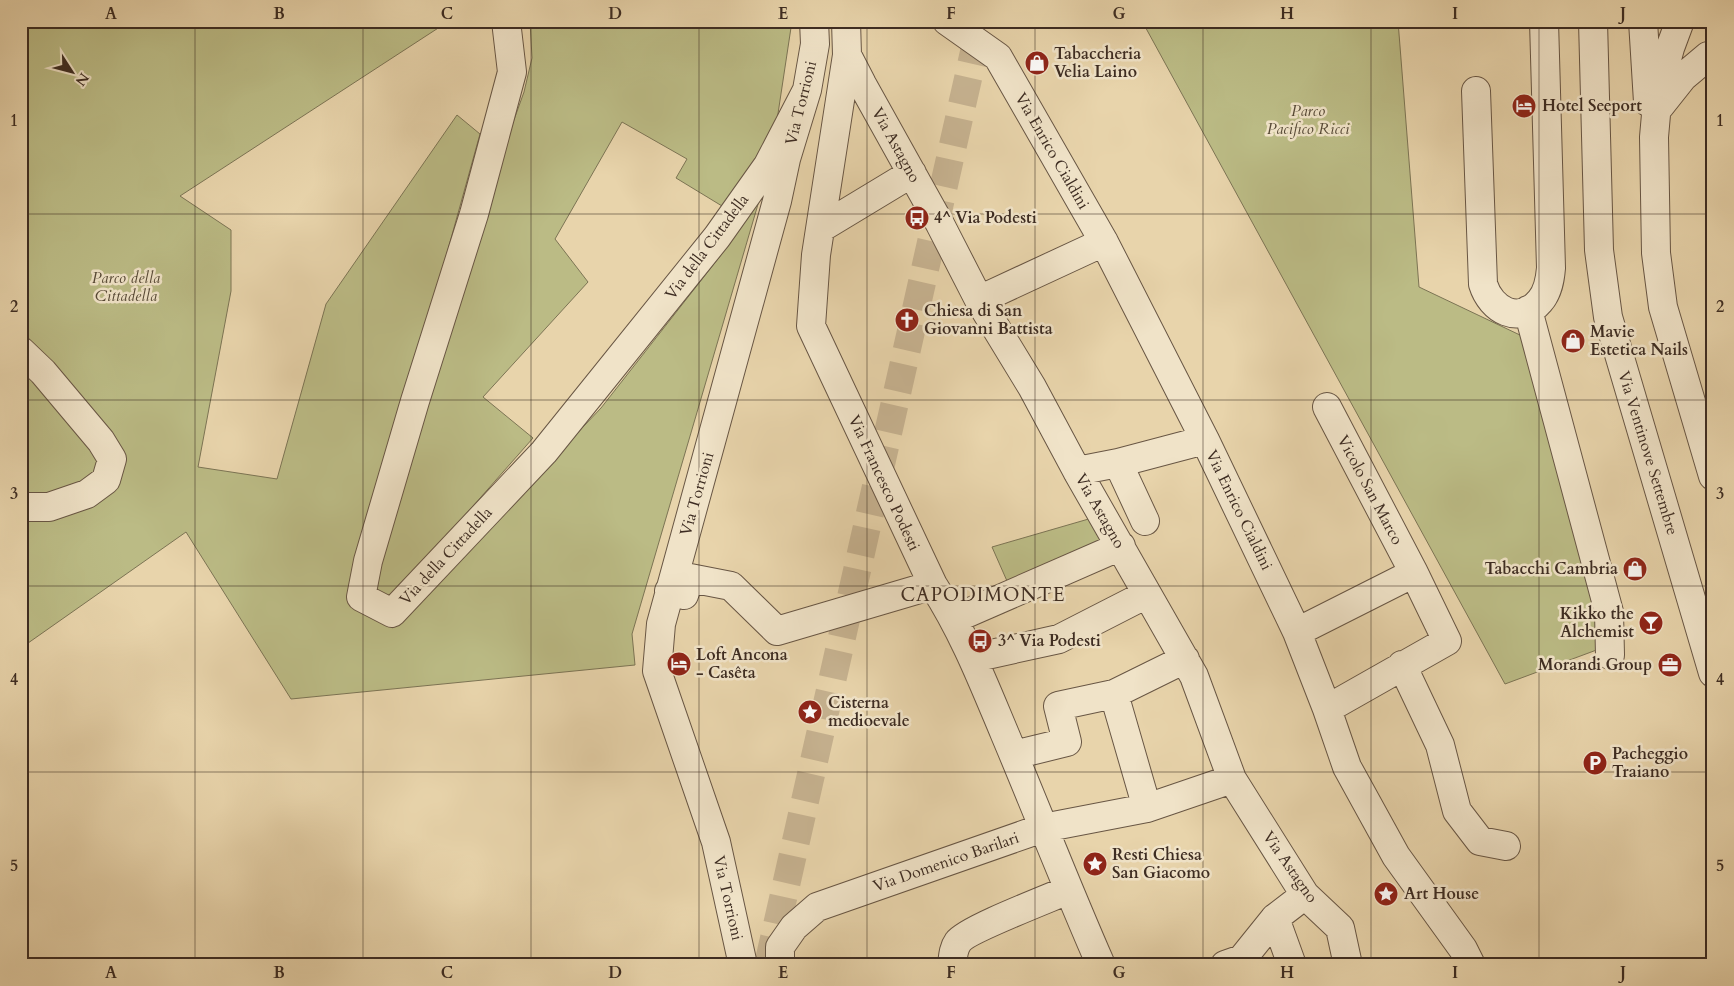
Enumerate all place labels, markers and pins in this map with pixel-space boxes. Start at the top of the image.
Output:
place label: Tabaccheria Velia Laino [1054,43,1141,83]
shop icon: Tabaccheria Velia Laino [1024,50,1050,76]
hotel icon: Hotel Seeport [1511,93,1537,119]
place label: Hotel Seeport [1542,95,1642,117]
bus stop icon: 4^ Via Podesti [904,205,930,231]
place label: 4^ Via Podesti [934,207,1037,229]
place label: Chiesa di San Giovanni Battista [924,300,1053,340]
church icon: Chiesa di San Giovanni Battista [894,307,920,333]
place label: Mavie Estetica Nails [1590,321,1688,361]
shop icon: Mavie Estetica Nails [1560,328,1586,354]
shop icon: Tabacchi Cambria [1622,556,1648,582]
place label: Tabacchi Cambria [1484,558,1618,580]
place label: Kikko the Alchemist [1560,603,1634,643]
bar icon: Kikko the Alchemist [1638,610,1664,636]
bus stop icon: 3^ Via Podesti [967,628,993,654]
place label: 3^ Via Podesti [998,630,1101,652]
place label: Loft Ancona - Casêta [696,644,788,684]
hotel icon: Loft Ancona - Casêta [666,651,692,677]
office icon: Morandi Group [1657,652,1683,678]
place label: Morandi Group [1538,654,1652,676]
place label: Cisterna medioevale [828,692,910,732]
place icon: Cisterna medioevale [797,699,823,725]
place label: Pacheggio Traiano [1612,743,1688,783]
parking icon: Pacheggio Traiano [1582,750,1608,776]
place label: Resti Chiesa San Giacomo [1112,844,1210,884]
place icon: Resti Chiesa San Giacomo [1082,851,1108,877]
place icon: Art House [1373,881,1399,907]
place label: Art House [1404,883,1479,905]

